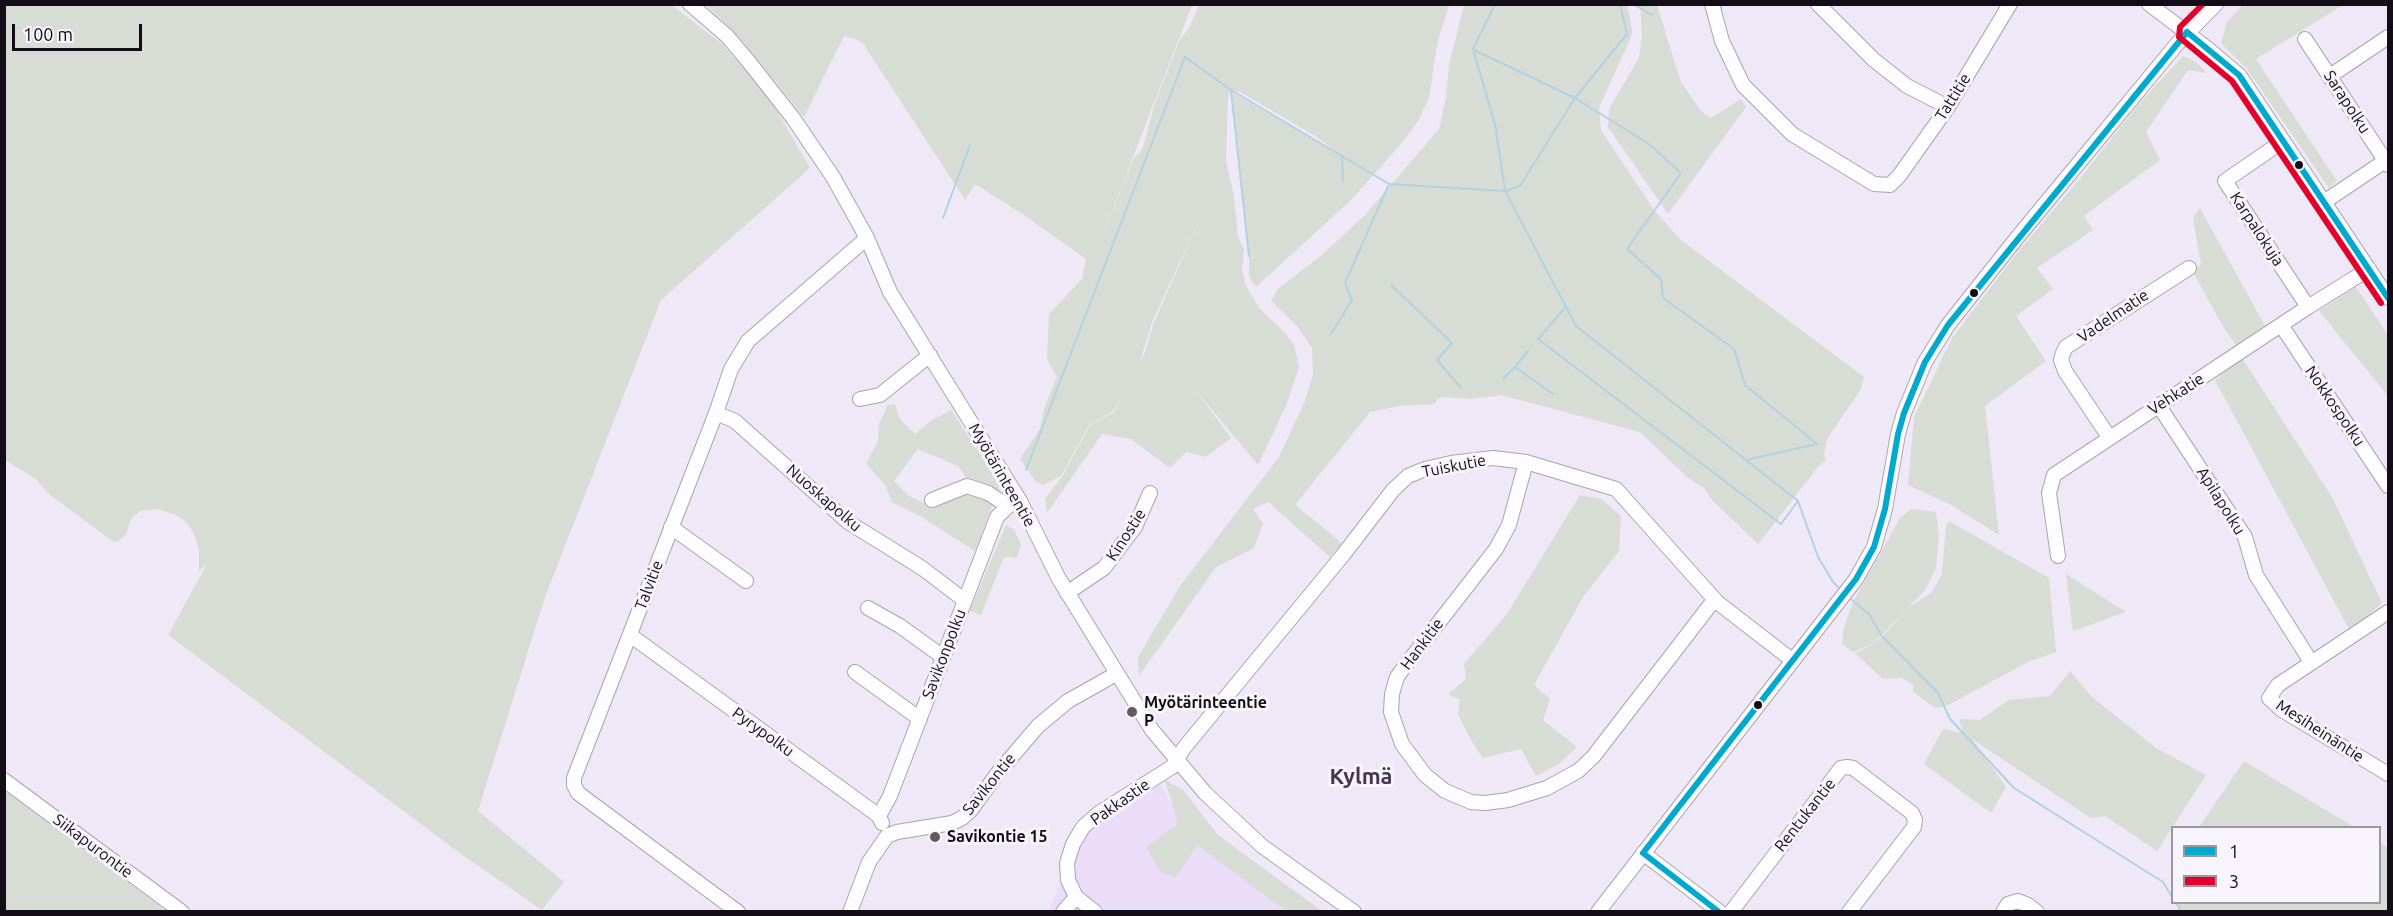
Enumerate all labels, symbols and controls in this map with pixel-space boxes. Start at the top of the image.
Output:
scale bar [15,12,146,50]
text: 100 m [23,24,73,44]
street label: Sarapolku [2320,67,2374,137]
street label: Tattitie [1931,70,1975,124]
unlabelled marker [2293,159,2305,171]
street label: Karpalokuja [2226,188,2288,270]
street label: Vadelmatie [2074,285,2152,347]
unlabelled marker [1968,287,1980,299]
street label: Nokkospolku [2301,362,2369,450]
street label: Vehkatie [2144,369,2208,419]
street label: Myötärinteentie [965,420,1039,530]
street label: Tuiskutie [1420,450,1488,482]
street label: Nuoskapolku [783,460,865,536]
street label: Apilapolku [2193,464,2249,538]
street label: Kinostie [1102,505,1150,565]
street label: Talvitie [631,558,667,612]
street label: Savikonpolku [918,606,970,702]
street label: Hankitie [1396,614,1448,674]
place label: Myötärinteentie P [1144,693,1267,731]
street label: Mesiheinäntie [2272,695,2368,767]
unlabelled marker [1752,699,1764,711]
street label: Pyrypolku [728,703,798,761]
marker: Myötärinteentie P [1125,705,1139,719]
street label: Savikontie [958,749,1020,819]
district label: Kylmä [1329,764,1393,790]
street label: Pakkastie [1087,775,1153,829]
street label: Rentukantie [1770,775,1840,855]
street label: Siikapurontie [49,810,137,882]
legend [2171,826,2381,904]
place label: Savikontie 15 [947,827,1048,847]
marker: Savikontie 15 [928,830,942,844]
text: 1 [2229,841,2239,861]
text: 3 [2229,871,2239,891]

